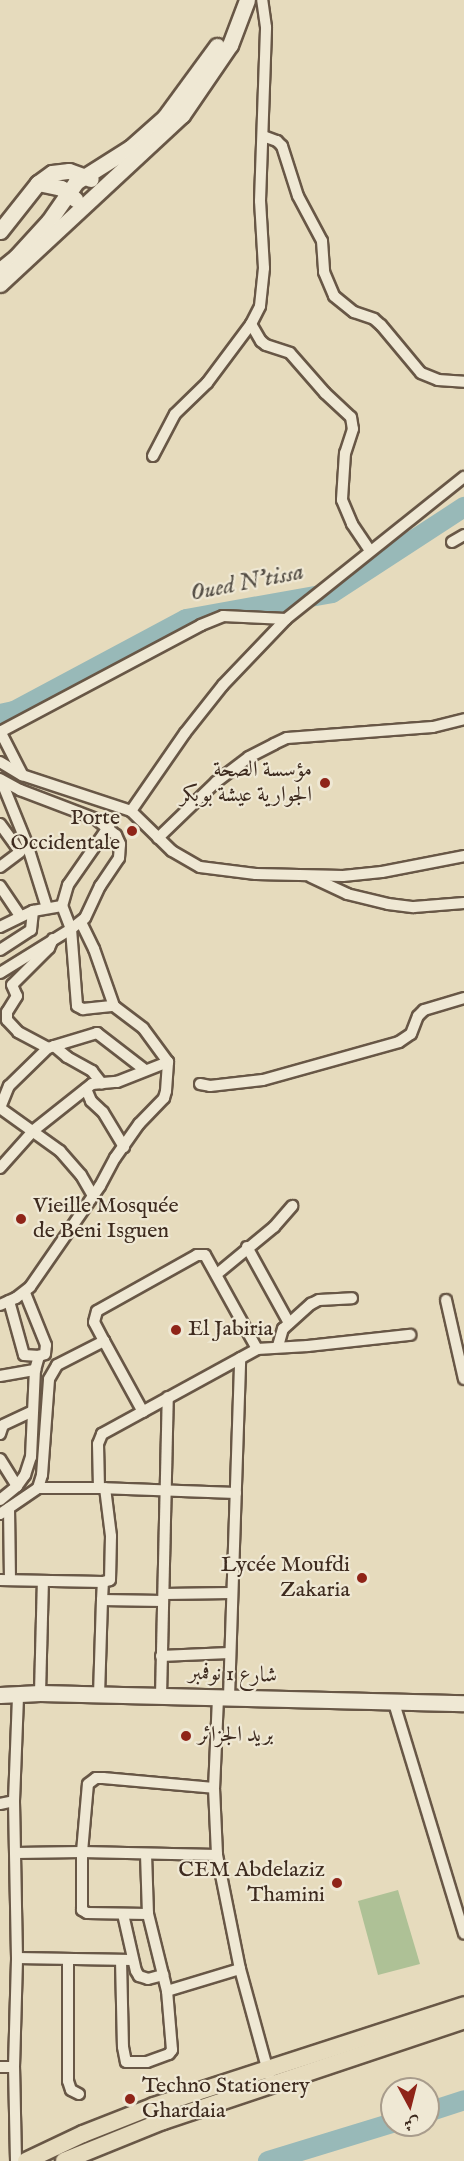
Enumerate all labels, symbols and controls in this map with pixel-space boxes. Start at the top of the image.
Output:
water label: Oued N'tissa [188,558,306,608]
place label: مؤسسة الصحة الجوارية عيشة بوبكر [180,757,312,808]
marker: مؤسسة الصحة الجوارية عيشة بوبكر [316,774,334,792]
place label: Porte Occidentale [11,805,120,856]
marker: Porte Occidentale [125,824,139,838]
place label: Vieille Mosquée de Beni Isguen [33,1193,179,1244]
marker: Vieille Mosquée de Beni Isguen [14,1212,28,1226]
place label: El Jabiria [188,1317,273,1343]
marker: El Jabiria [169,1323,183,1337]
place label: Lycée Moufdi Zakaria [221,1552,350,1604]
marker: Lycée Moufdi Zakaria [355,1571,369,1585]
street label: شارع 1 نوفمبر [188,1660,278,1690]
place label: بريد الجزائر [198,1723,273,1749]
marker: بريد الجزائر [179,1729,193,1743]
place label: CEM Abdelaziz Thamini [178,1857,325,1909]
marker: CEM Abdelaziz Thamini [330,1876,344,1890]
place label: Techno Stationery Ghardaia [142,2073,310,2124]
north arrow [380,2077,440,2137]
marker: Techno Stationery Ghardaia [123,2092,137,2106]
text: ش [403,2112,421,2134]

